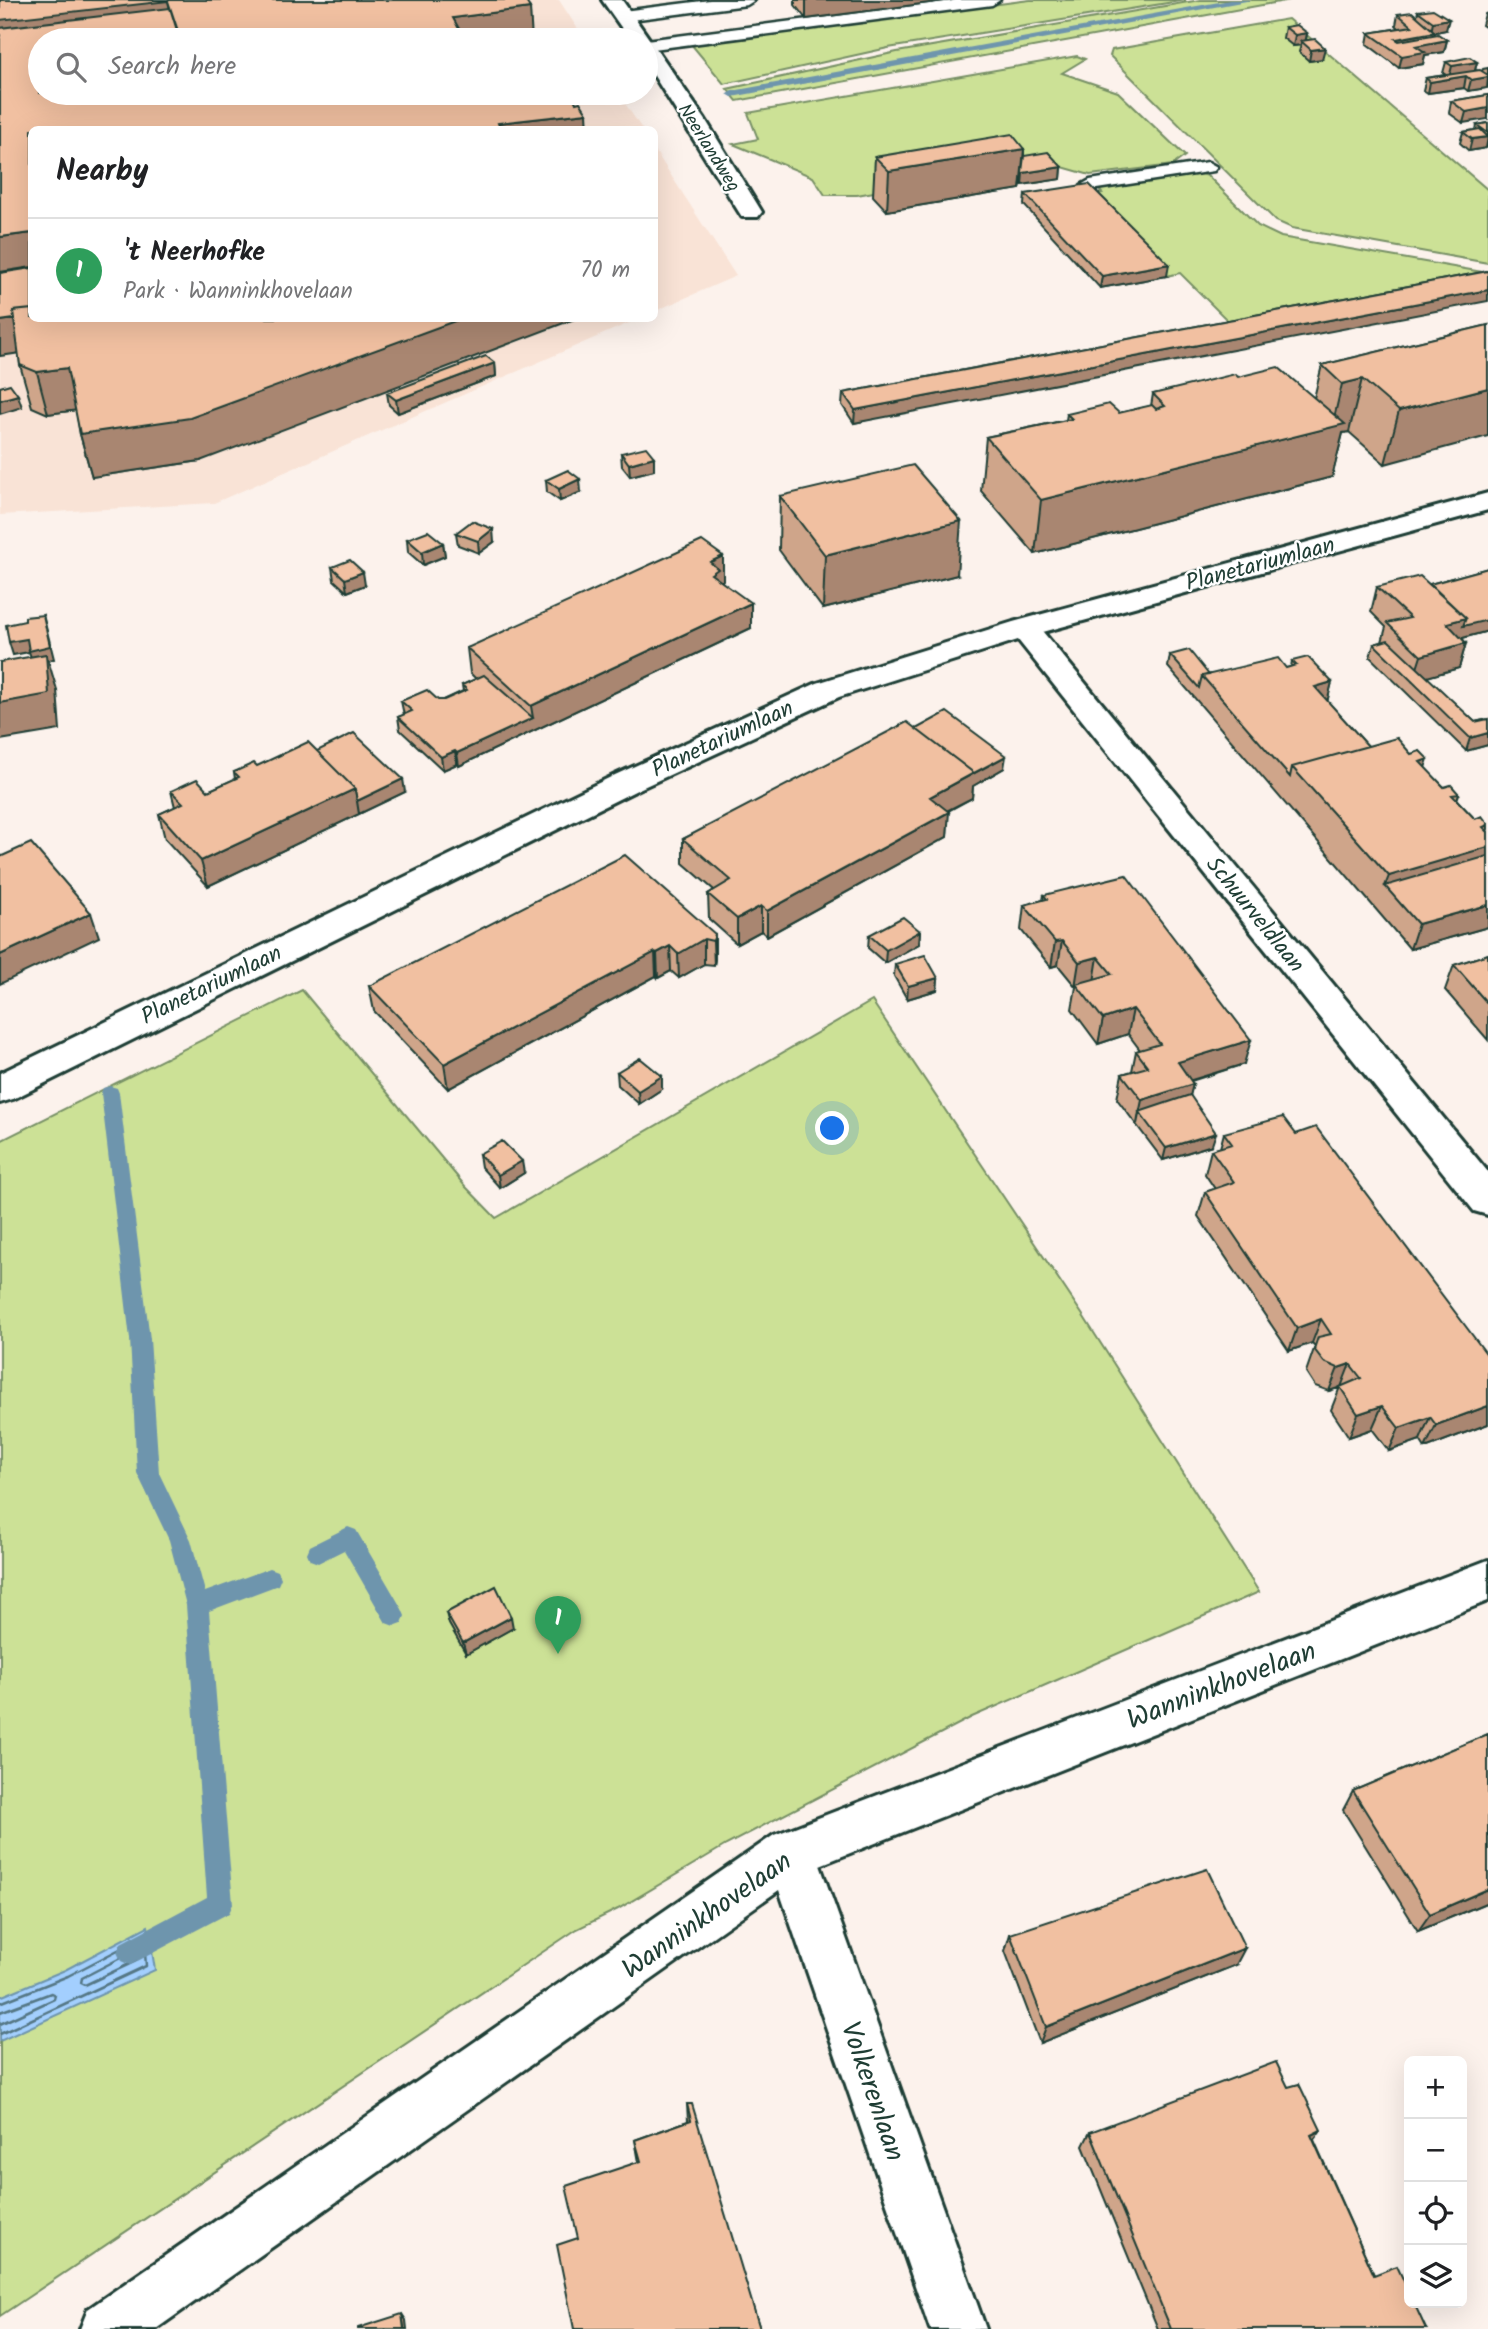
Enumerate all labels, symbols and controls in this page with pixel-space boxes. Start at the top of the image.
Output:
search box [28,28,658,105]
text: Search here [108,46,236,88]
icon: search [52,48,90,86]
street label: Neerlandweg [669,98,747,198]
text: Nearby [56,148,148,196]
text: 't Neerhofke [123,232,265,274]
text: 1 [76,253,82,289]
text: 70 m [580,253,630,289]
text: Park · Wanninkhovelaan [123,274,353,310]
street label: Planetariumlaan [1182,528,1339,602]
street label: Planetariumlaan [646,691,800,788]
street label: Schuurveldlaan [1196,849,1313,981]
street label: Planetariumlaan [135,936,289,1036]
your location [815,1111,849,1145]
pin: 1 [535,1596,581,1654]
street label: Wanninkhovelaan [1121,1630,1323,1743]
street label: Wanninkhovelaan [613,1840,802,1992]
street label: Volkerenlaan [827,2016,917,2168]
map controls [1404,2056,1467,2308]
button: + [1404,2056,1467,2119]
button: − [1404,2119,1467,2182]
button: locate [1404,2182,1467,2245]
button: layers [1404,2245,1467,2308]

